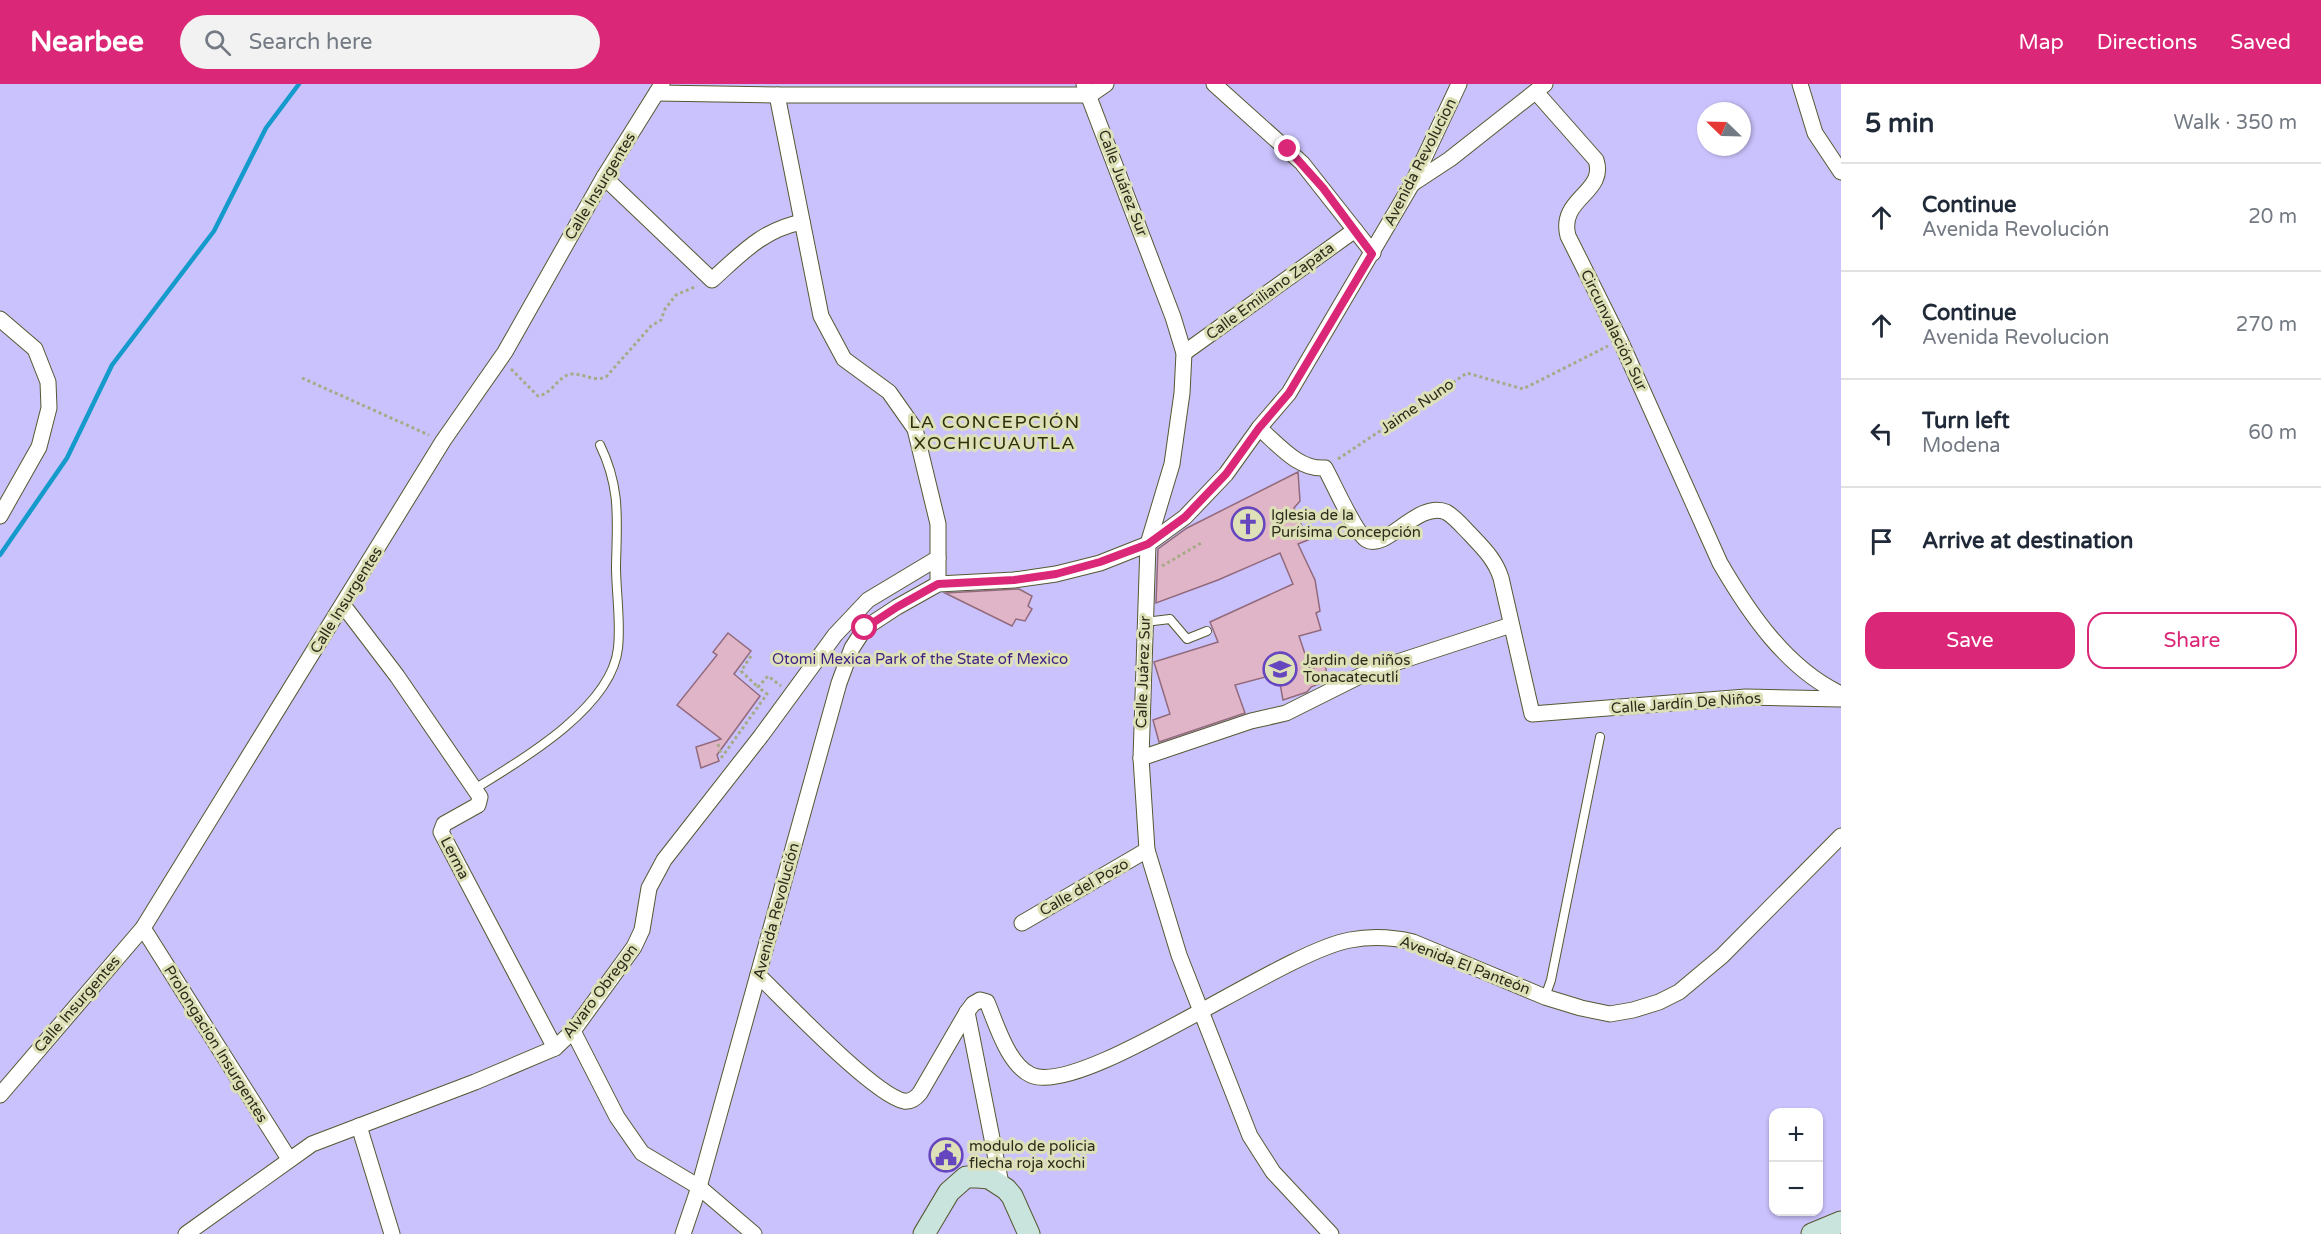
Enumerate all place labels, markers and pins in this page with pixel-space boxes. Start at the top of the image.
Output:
church icon: Iglesia de la Purísima Concepción [1230,506,1266,542]
place label: Iglesia de la Purísima Concepción [1271,506,1421,541]
school or university icon: Jardin de niños Tonacatecutli [1262,651,1298,687]
place label: Jardin de niños Tonacatecutli [1303,651,1410,686]
public building icon: modulo de policia flecha roja xochi [928,1137,964,1173]
place label: modulo de policia flecha roja xochi [969,1137,1095,1172]

